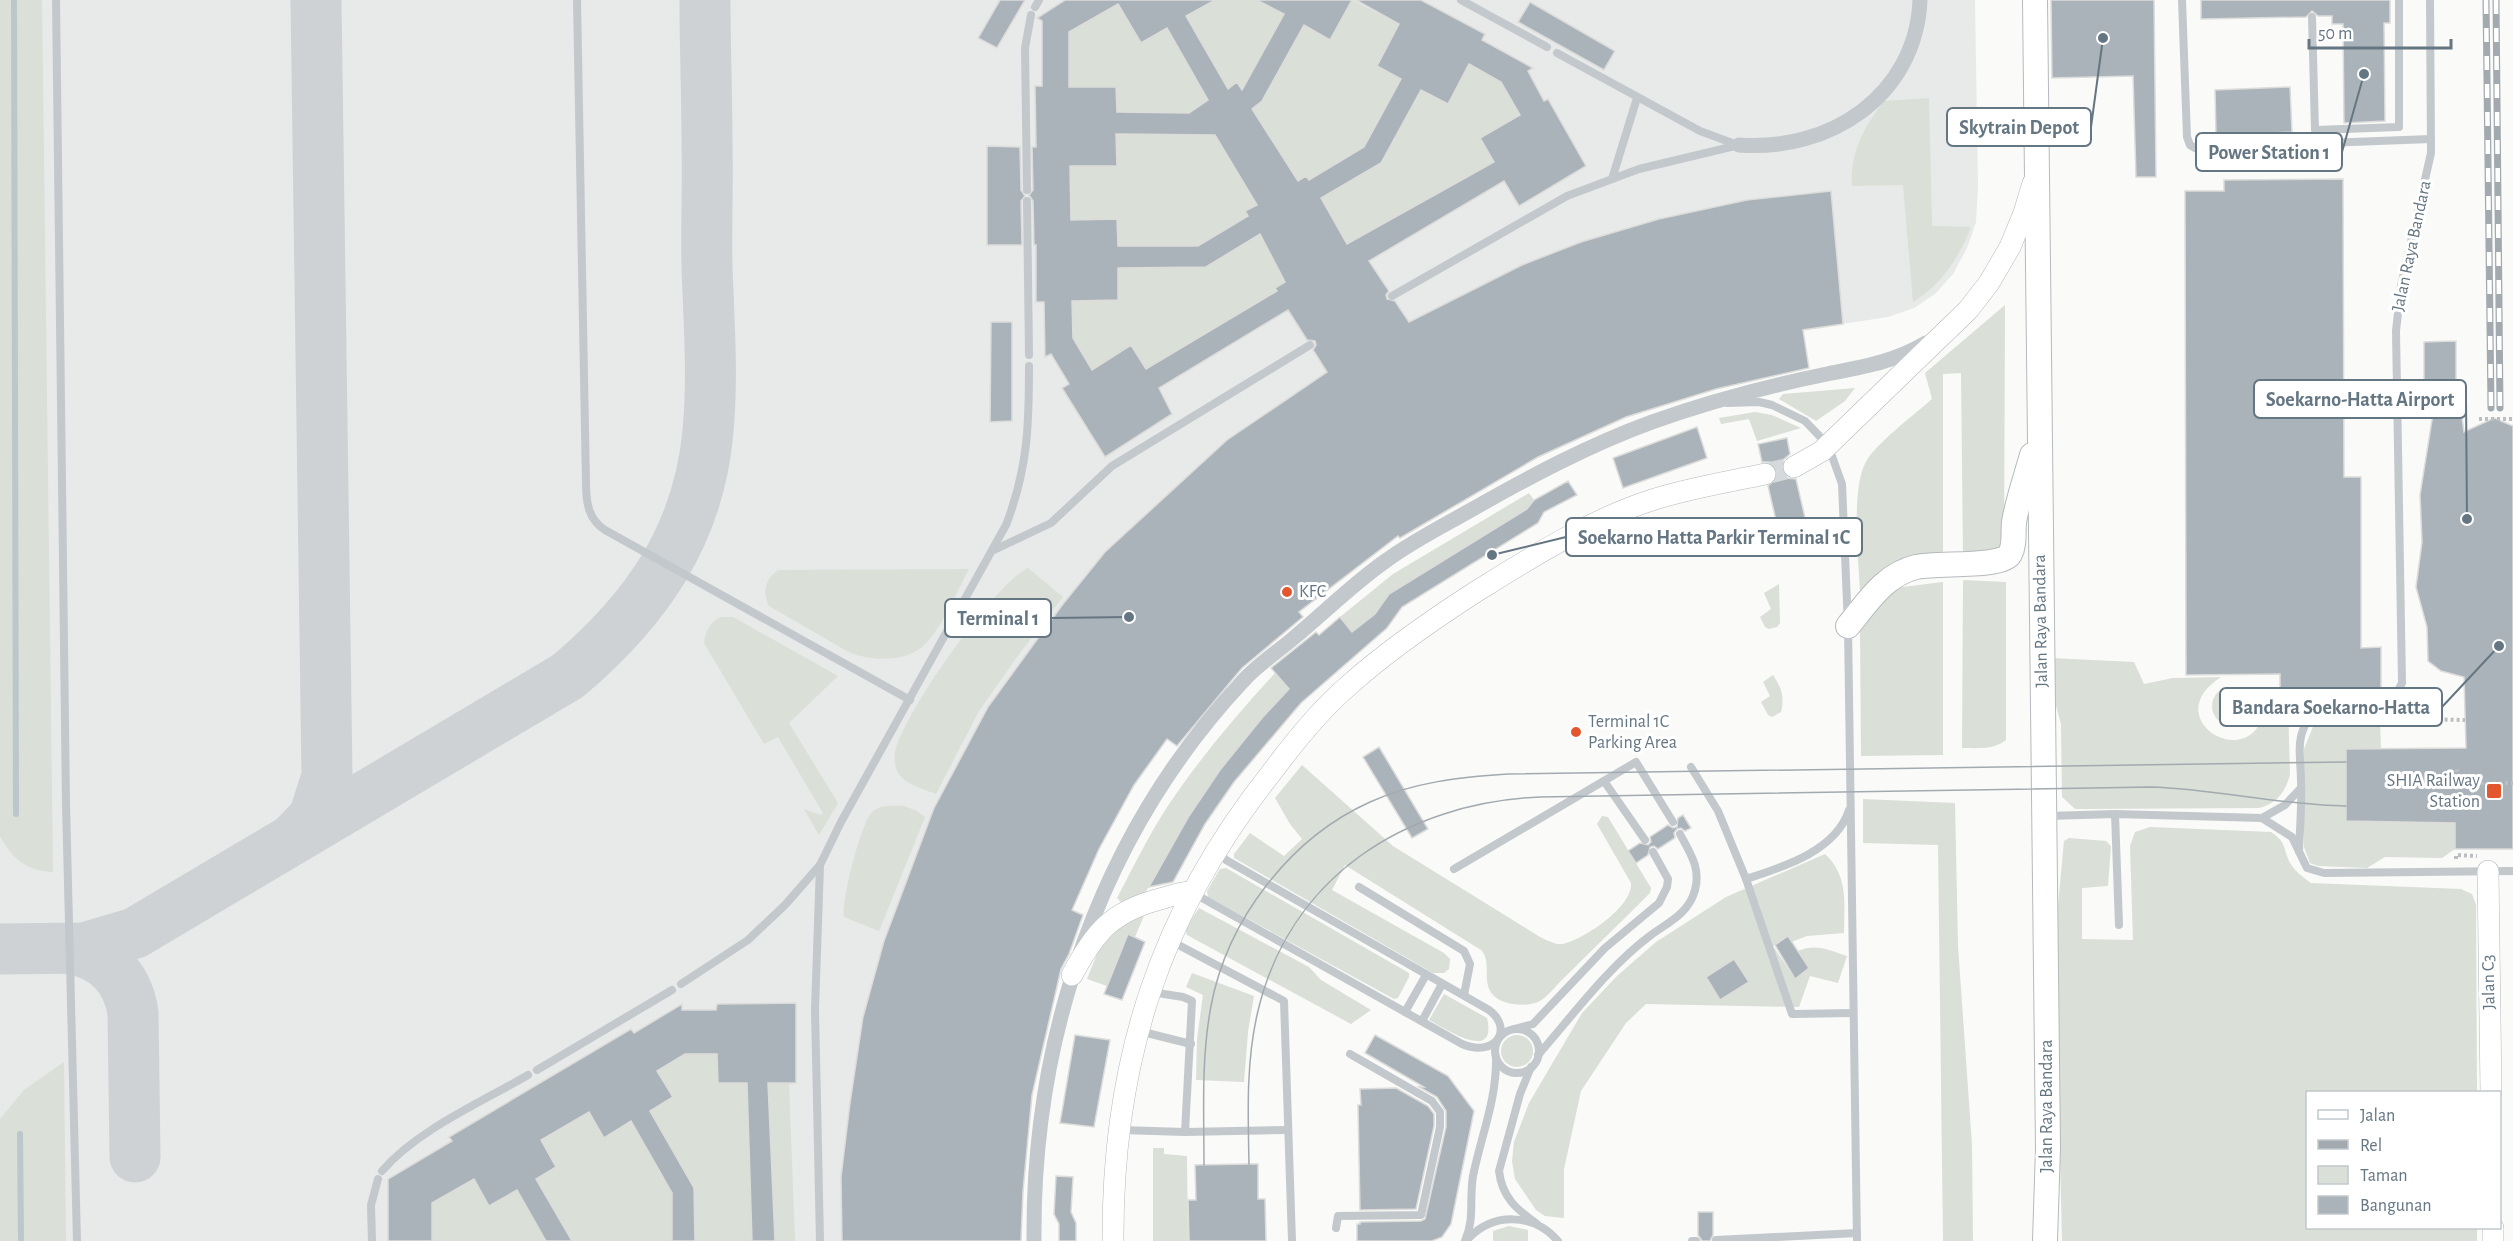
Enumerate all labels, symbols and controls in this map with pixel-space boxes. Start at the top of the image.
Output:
scale bar [2309,12,2452,50]
text: 50 m [2318,25,2352,43]
callout: Skytrain Depot [1947,108,2091,146]
text: Skytrain Depot [1959,118,2079,138]
callout: Power Station 1 [2196,133,2342,171]
text: Power Station 1 [2208,143,2330,163]
street label: Jalan Raya Bandara [2389,179,2435,313]
callout: Soekarno-Hatta Airport [2254,380,2466,418]
text: Soekarno-Hatta Airport [2266,390,2454,410]
callout: Soekarno Hatta Parkir Terminal 1C [1566,518,1862,556]
text: Soekarno Hatta Parkir Terminal 1C [1578,528,1851,548]
street label: Jalan Raya Bandara [2031,554,2051,688]
place label: KFC [1299,583,1326,601]
marker: KFC [1280,585,1294,599]
callout: Terminal 1 [945,599,1051,637]
text: Terminal 1 [957,609,1039,629]
callout: Bandara Soekarno-Hatta [2220,688,2442,726]
text: Bandara Soekarno-Hatta [2232,698,2431,718]
place label: Terminal 1C Parking Area [1588,713,1677,752]
marker: Terminal 1C Parking Area [1569,725,1583,739]
place label: SHIA Railway Station [2387,772,2480,811]
marker: SHIA Railway Station [2485,782,2503,800]
street label: Jalan C3 [2480,954,2498,1010]
street label: Jalan Raya Bandara [2038,1039,2056,1173]
legend [2306,1091,2501,1229]
text: Jalan [2360,1107,2395,1125]
text: Rel [2360,1137,2382,1155]
text: Taman [2360,1167,2408,1185]
text: Bangunan [2360,1197,2432,1215]

